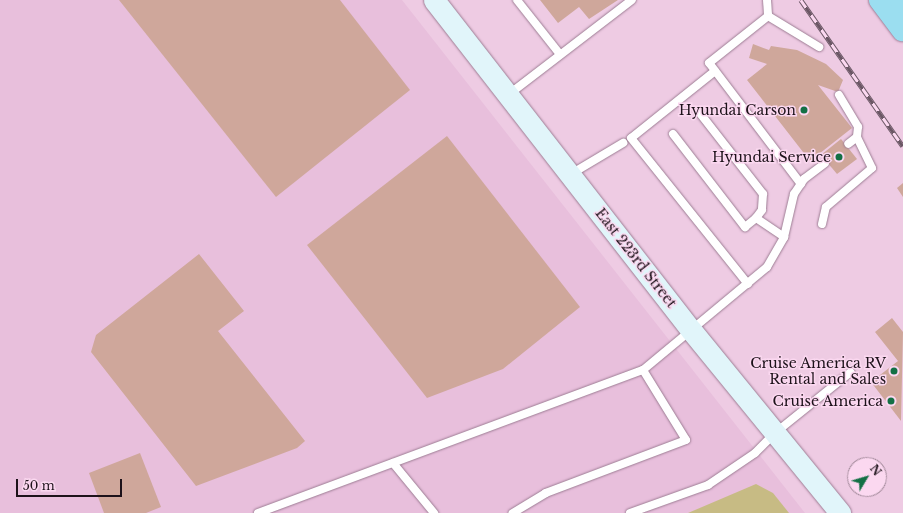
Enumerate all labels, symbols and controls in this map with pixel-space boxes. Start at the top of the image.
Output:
place label: Hyundai Carson [679,102,796,118]
marker: Hyundai Carson [799,105,809,115]
place label: Hyundai Service [712,149,831,165]
marker: Hyundai Service [834,152,844,162]
street label: East 223rd Street [592,205,680,311]
place label: Cruise America RV Rental and Sales [750,355,886,388]
marker: Cruise America RV Rental and Sales [889,366,899,376]
place label: Cruise America [772,393,883,409]
marker: Cruise America [886,396,896,406]
north arrow [847,457,887,497]
text: N [867,462,884,479]
scale bar [18,471,124,497]
text: 50 m [23,478,55,493]

